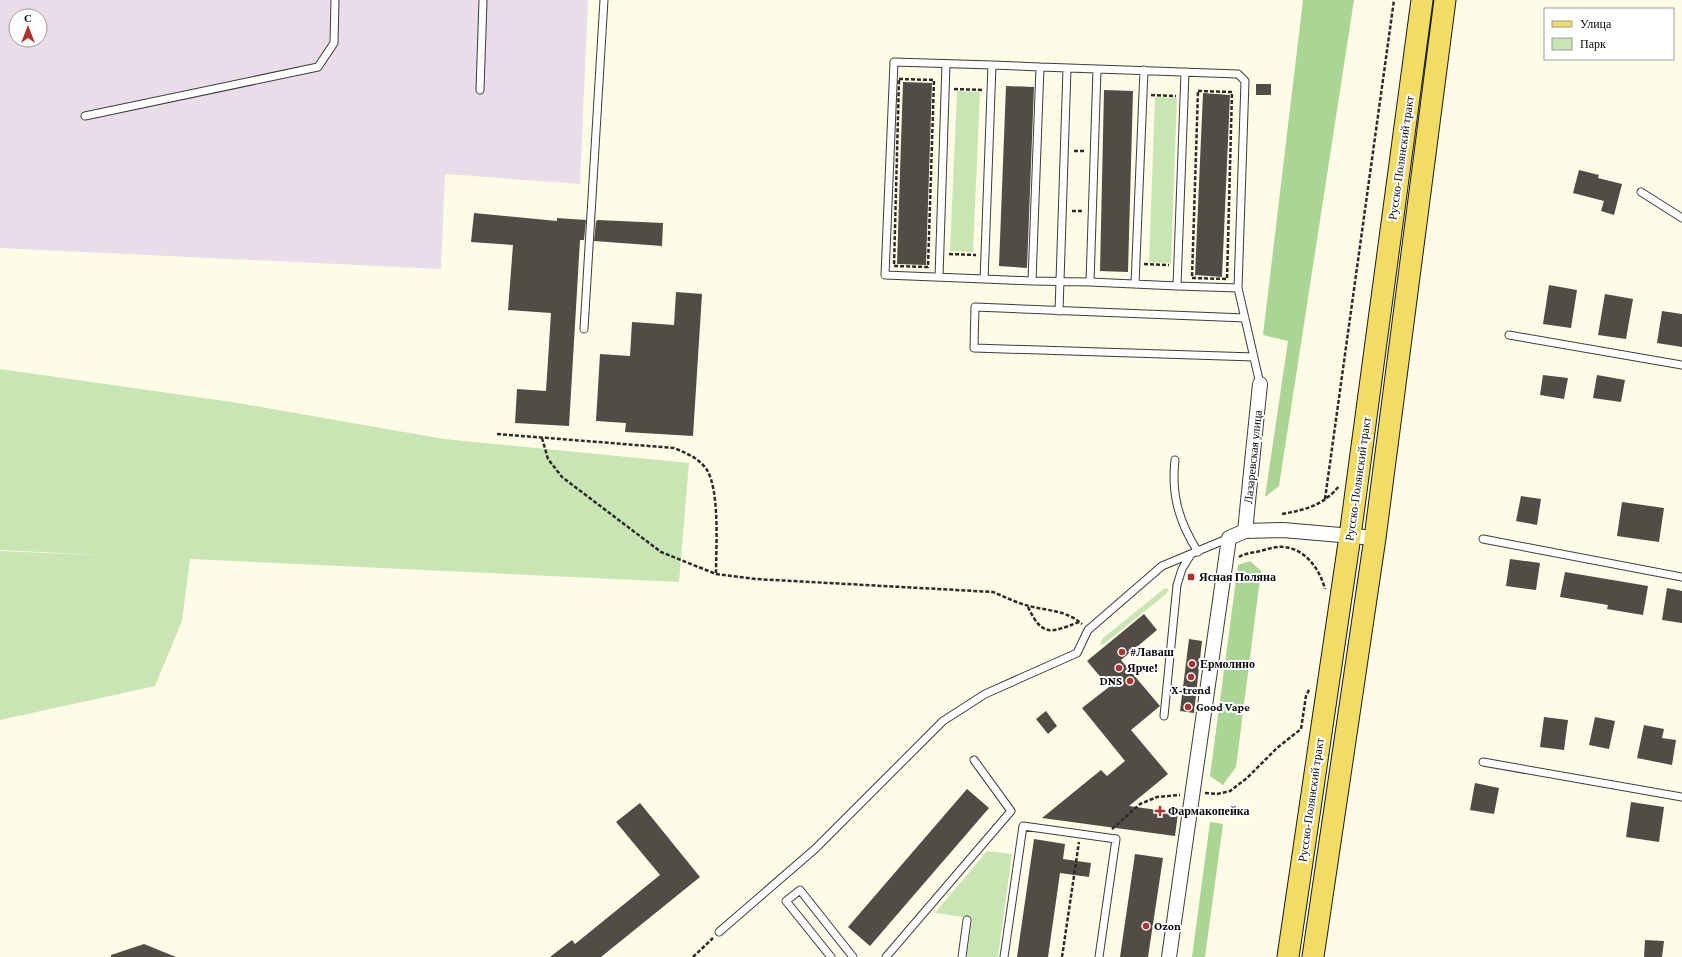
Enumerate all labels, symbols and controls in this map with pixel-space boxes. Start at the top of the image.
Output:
north arrow [8,8,48,48]
legend [1544,8,1674,60]
text: С [24,12,32,24]
text: Улица [1580,17,1612,31]
text: Парк [1580,37,1606,51]
street label: Русско-Полянский тракт [1385,94,1417,221]
street label: Лазаревская улица [1241,409,1265,505]
street label: Русско-Полянский тракт [1342,415,1374,542]
place label: Ясная Поляна [1199,570,1276,584]
marker: Ясная Поляна [1186,572,1196,582]
place label: #Лаваш [1130,645,1174,659]
marker: #Лаваш [1117,647,1127,657]
place label: Ермолино [1200,657,1255,671]
marker: Ермолино [1187,659,1197,669]
place label: Ярче! [1127,661,1158,675]
marker: Ярче! [1114,663,1124,673]
marker: X-trend [1186,672,1196,682]
place label: DNS [1100,674,1122,688]
marker: DNS [1125,676,1135,686]
place label: X-trend [1171,683,1211,697]
place label: Good Vape [1196,700,1250,714]
marker: Good Vape [1183,702,1193,712]
street label: Русско-Полянский тракт [1295,736,1327,863]
place label: Фармакопейка [1168,804,1250,818]
marker: Фармакопейка [1155,806,1165,816]
place label: Ozon [1154,919,1181,933]
marker: Ozon [1141,921,1151,931]

